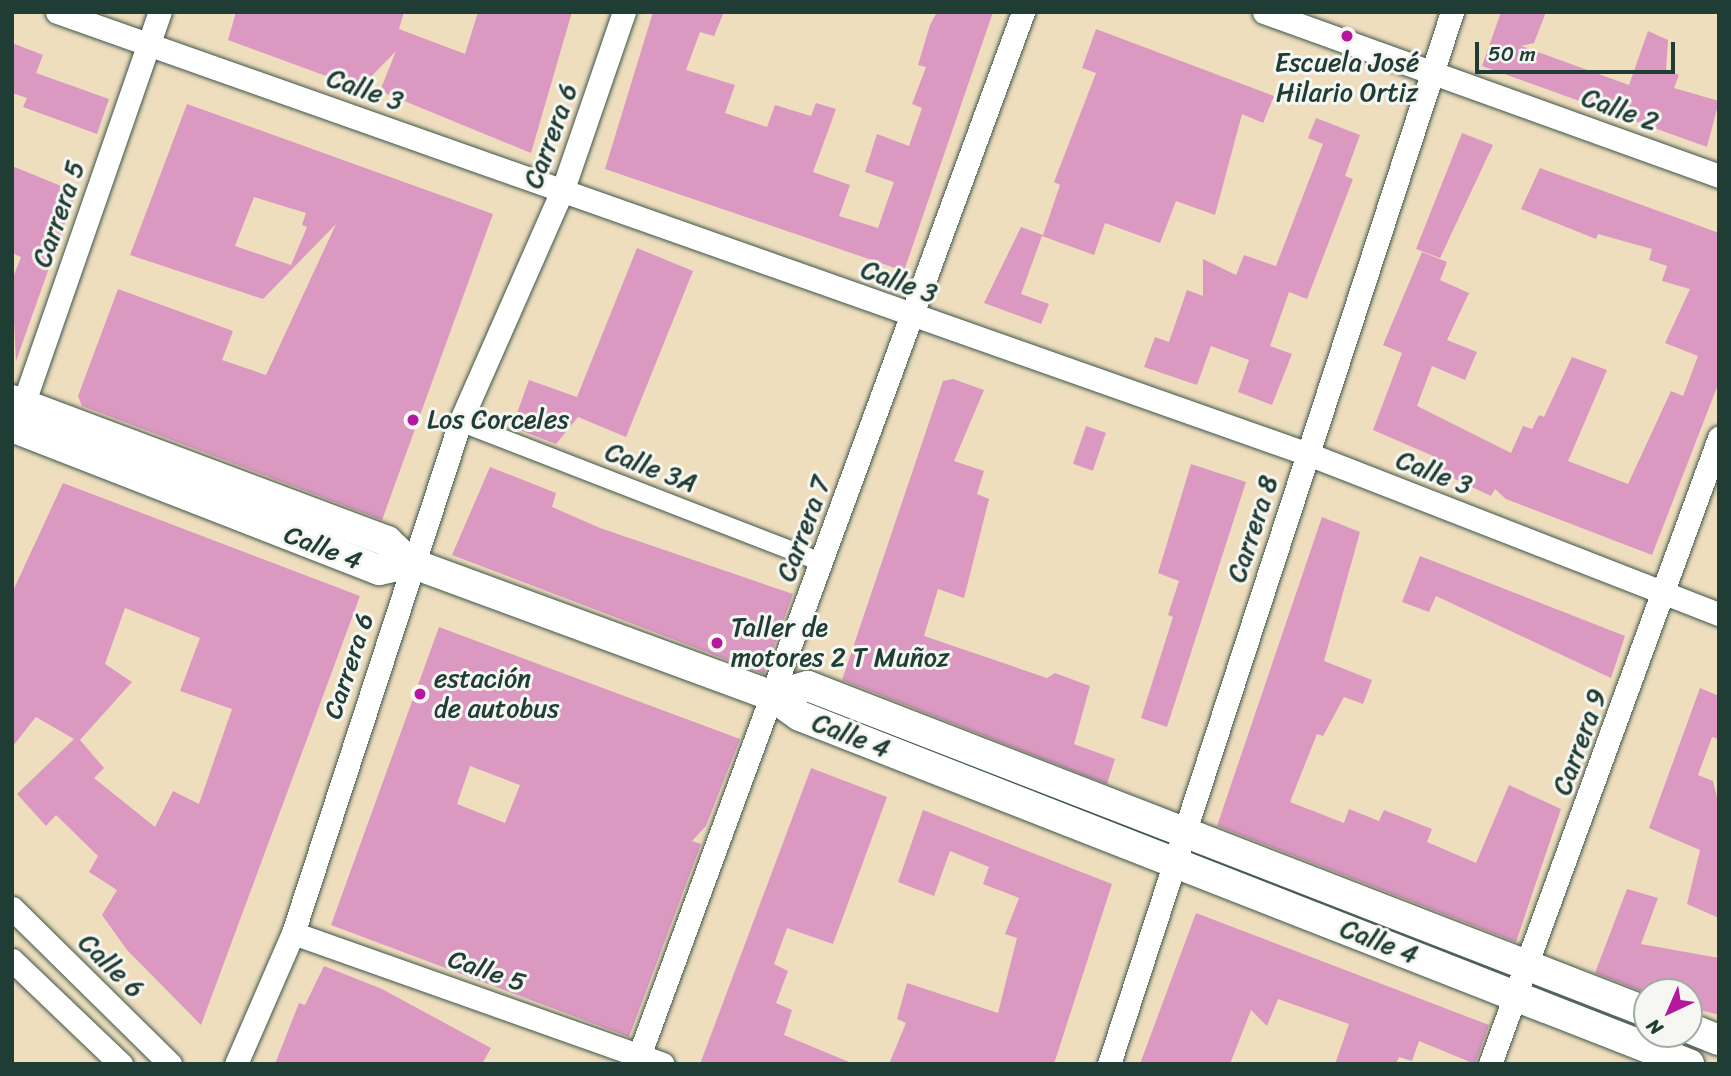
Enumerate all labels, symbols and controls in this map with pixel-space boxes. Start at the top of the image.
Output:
marker: Escuela José Hilario Ortiz [1339,28,1355,44]
scale bar [1479,28,1678,72]
text: 50 m [1488,35,1536,73]
place label: Escuela José Hilario Ortiz [1275,47,1419,108]
street label: Calle 3 [323,62,407,118]
street label: Carrera 6 [518,79,584,193]
street label: Calle 2 [1577,82,1663,138]
street label: Carrera 5 [26,157,92,271]
street label: Calle 3 [857,254,941,310]
place label: Los Corceles [427,404,569,436]
marker: Los Corceles [405,412,421,428]
street label: Calle 3A [601,436,701,500]
street label: Calle 3 [1392,444,1476,502]
street label: Carrera 7 [771,472,837,586]
street label: Carrera 8 [1221,472,1285,586]
street label: Calle 4 [280,519,366,577]
street label: Carrera 6 [317,609,381,723]
place label: Taller de motores 2 T Muñoz [731,612,948,674]
marker: Taller de motores 2 T Muñoz [709,635,725,651]
place label: estación de autobus [434,663,558,724]
street label: Carrera 9 [1546,685,1614,799]
marker: estación de autobus [412,686,428,702]
street label: Calle 4 [808,707,894,765]
street label: Calle 4 [1336,913,1422,971]
street label: Calle 6 [72,927,150,1005]
street label: Calle 5 [444,943,530,999]
north arrow [1633,978,1703,1048]
text: N [1638,1011,1671,1043]

